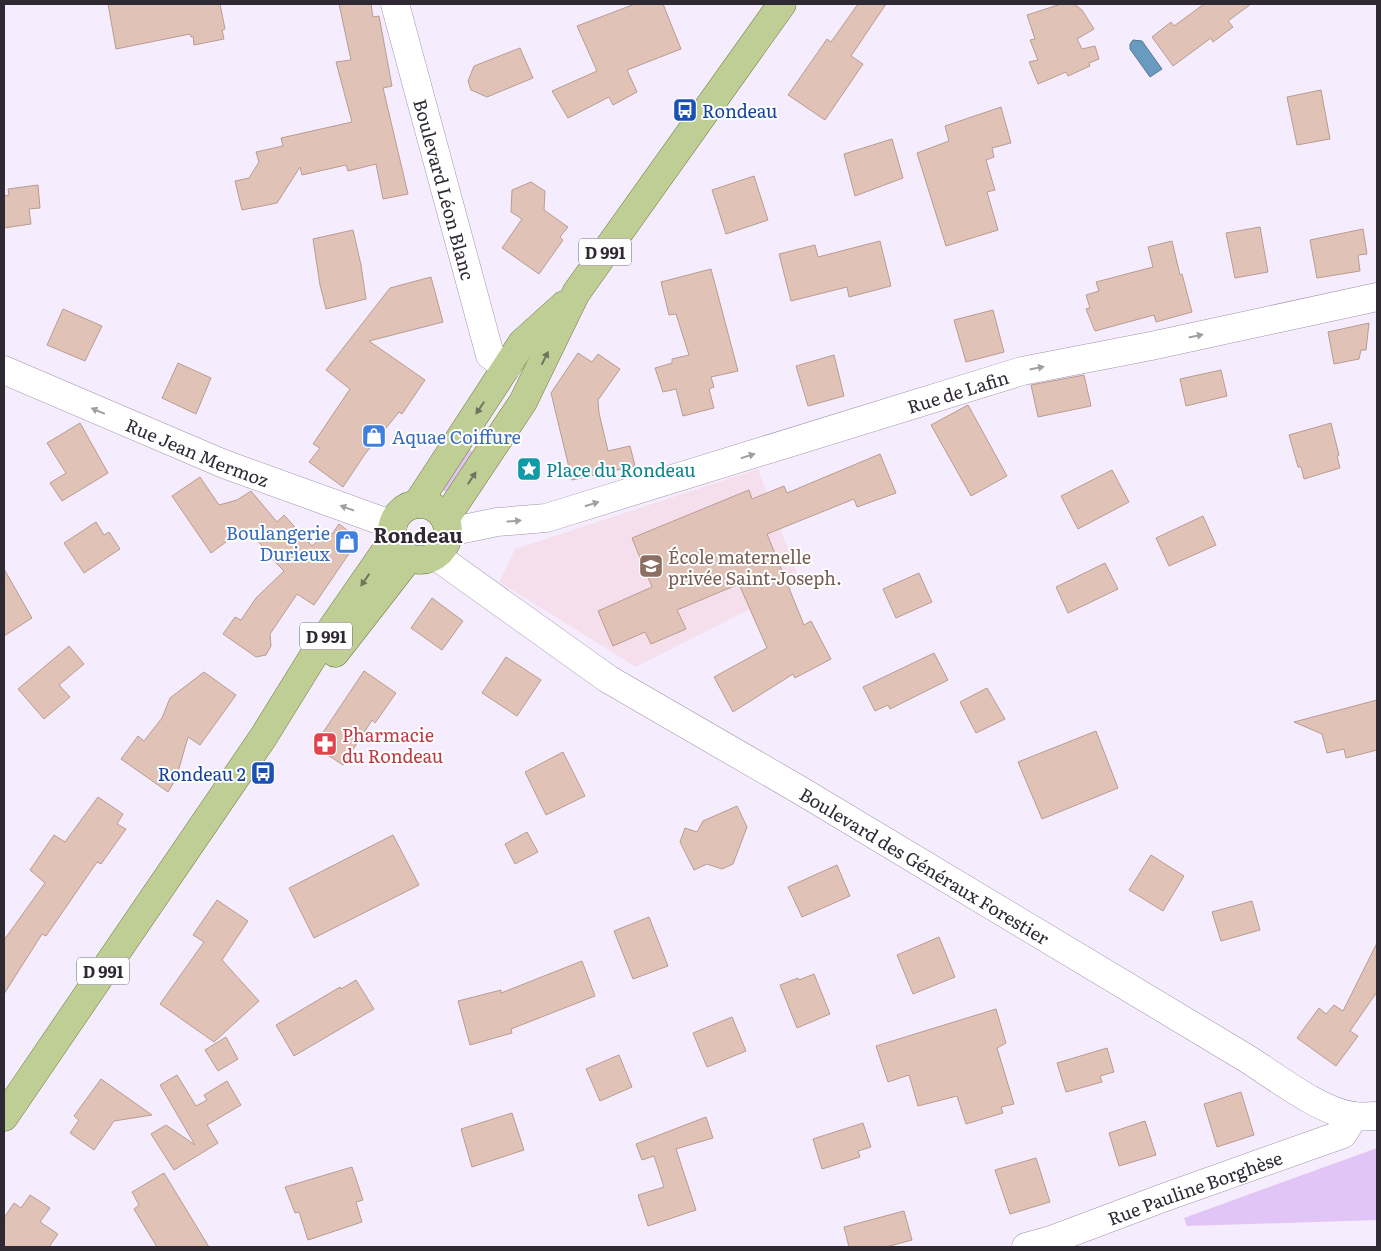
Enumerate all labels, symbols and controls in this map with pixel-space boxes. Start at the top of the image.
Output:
street label: Boulevard Léon Blanc [408,96,483,283]
bus stop icon: Rondeau [672,97,698,123]
place label: Rondeau [702,97,778,124]
road number: D 991 [579,238,631,266]
one-way arrow [1189,332,1204,340]
one-way arrow [540,351,549,366]
street label: Rue de Lafin [904,362,1012,419]
one-way arrow [1029,364,1045,372]
one-way arrow [475,401,485,414]
one-way arrow [91,406,105,414]
street label: Rue Jean Mermoz [122,410,273,493]
shop icon: Aquae Coiffure [361,423,387,449]
place label: Aquae Coiffure [392,423,521,450]
one-way arrow [740,452,755,459]
place icon: Place du Rondeau [516,456,542,482]
place label: Place du Rondeau [546,456,696,483]
one-way arrow [468,472,477,485]
one-way arrow [585,500,600,507]
one-way arrow [339,504,354,512]
one-way arrow [506,517,522,525]
place label: Boulangerie Durieux [226,519,331,567]
district label: Rondeau [373,519,463,549]
shop icon: Boulangerie Durieux [334,529,360,555]
place label: École maternelle privée Saint-Joseph. [668,543,842,591]
school or university icon: École maternelle privée Saint-Joseph. [638,553,664,579]
one-way arrow [360,573,370,587]
road number: D 991 [300,622,352,650]
place label: Pharmacie du Rondeau [342,721,443,769]
pharmacy icon: Pharmacie du Rondeau [312,731,338,757]
place label: Rondeau 2 [158,760,246,787]
bus stop icon: Rondeau 2 [250,760,276,786]
street label: Boulevard des Généraux Forestier [795,780,1055,951]
road number: D 991 [77,958,129,984]
street label: Rue Pauline Borghèse [1103,1143,1286,1231]

